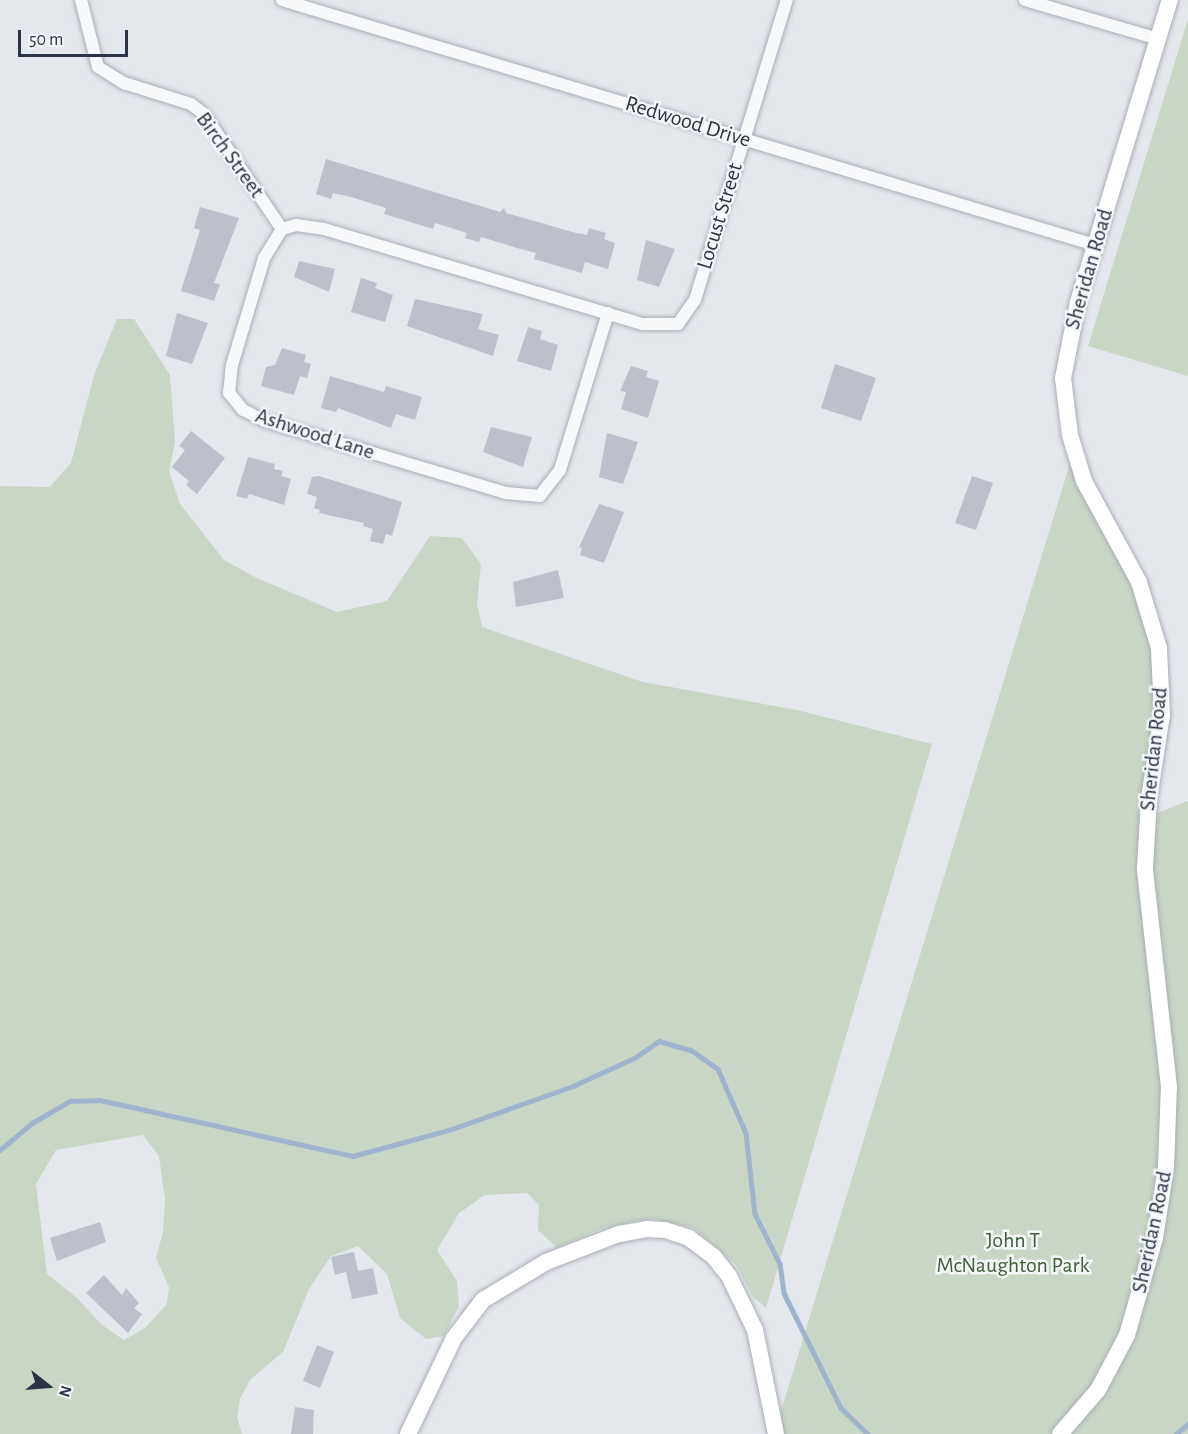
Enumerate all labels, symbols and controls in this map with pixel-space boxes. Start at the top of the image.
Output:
scale bar [21,18,130,56]
text: 50 m [29,31,63,49]
street label: Redwood Drive [622,90,754,154]
street label: Birch Street [190,107,270,203]
street label: Locust Street [691,160,749,272]
street label: Sheridan Road [1059,206,1119,332]
street label: Ashwood Lane [252,402,378,466]
street label: Sheridan Road [1134,686,1174,812]
street label: Sheridan Road [1126,1168,1178,1296]
park label: John T McNaughton Park [936,1227,1090,1278]
north arrow [18,1356,78,1416]
text: N [56,1384,74,1399]

